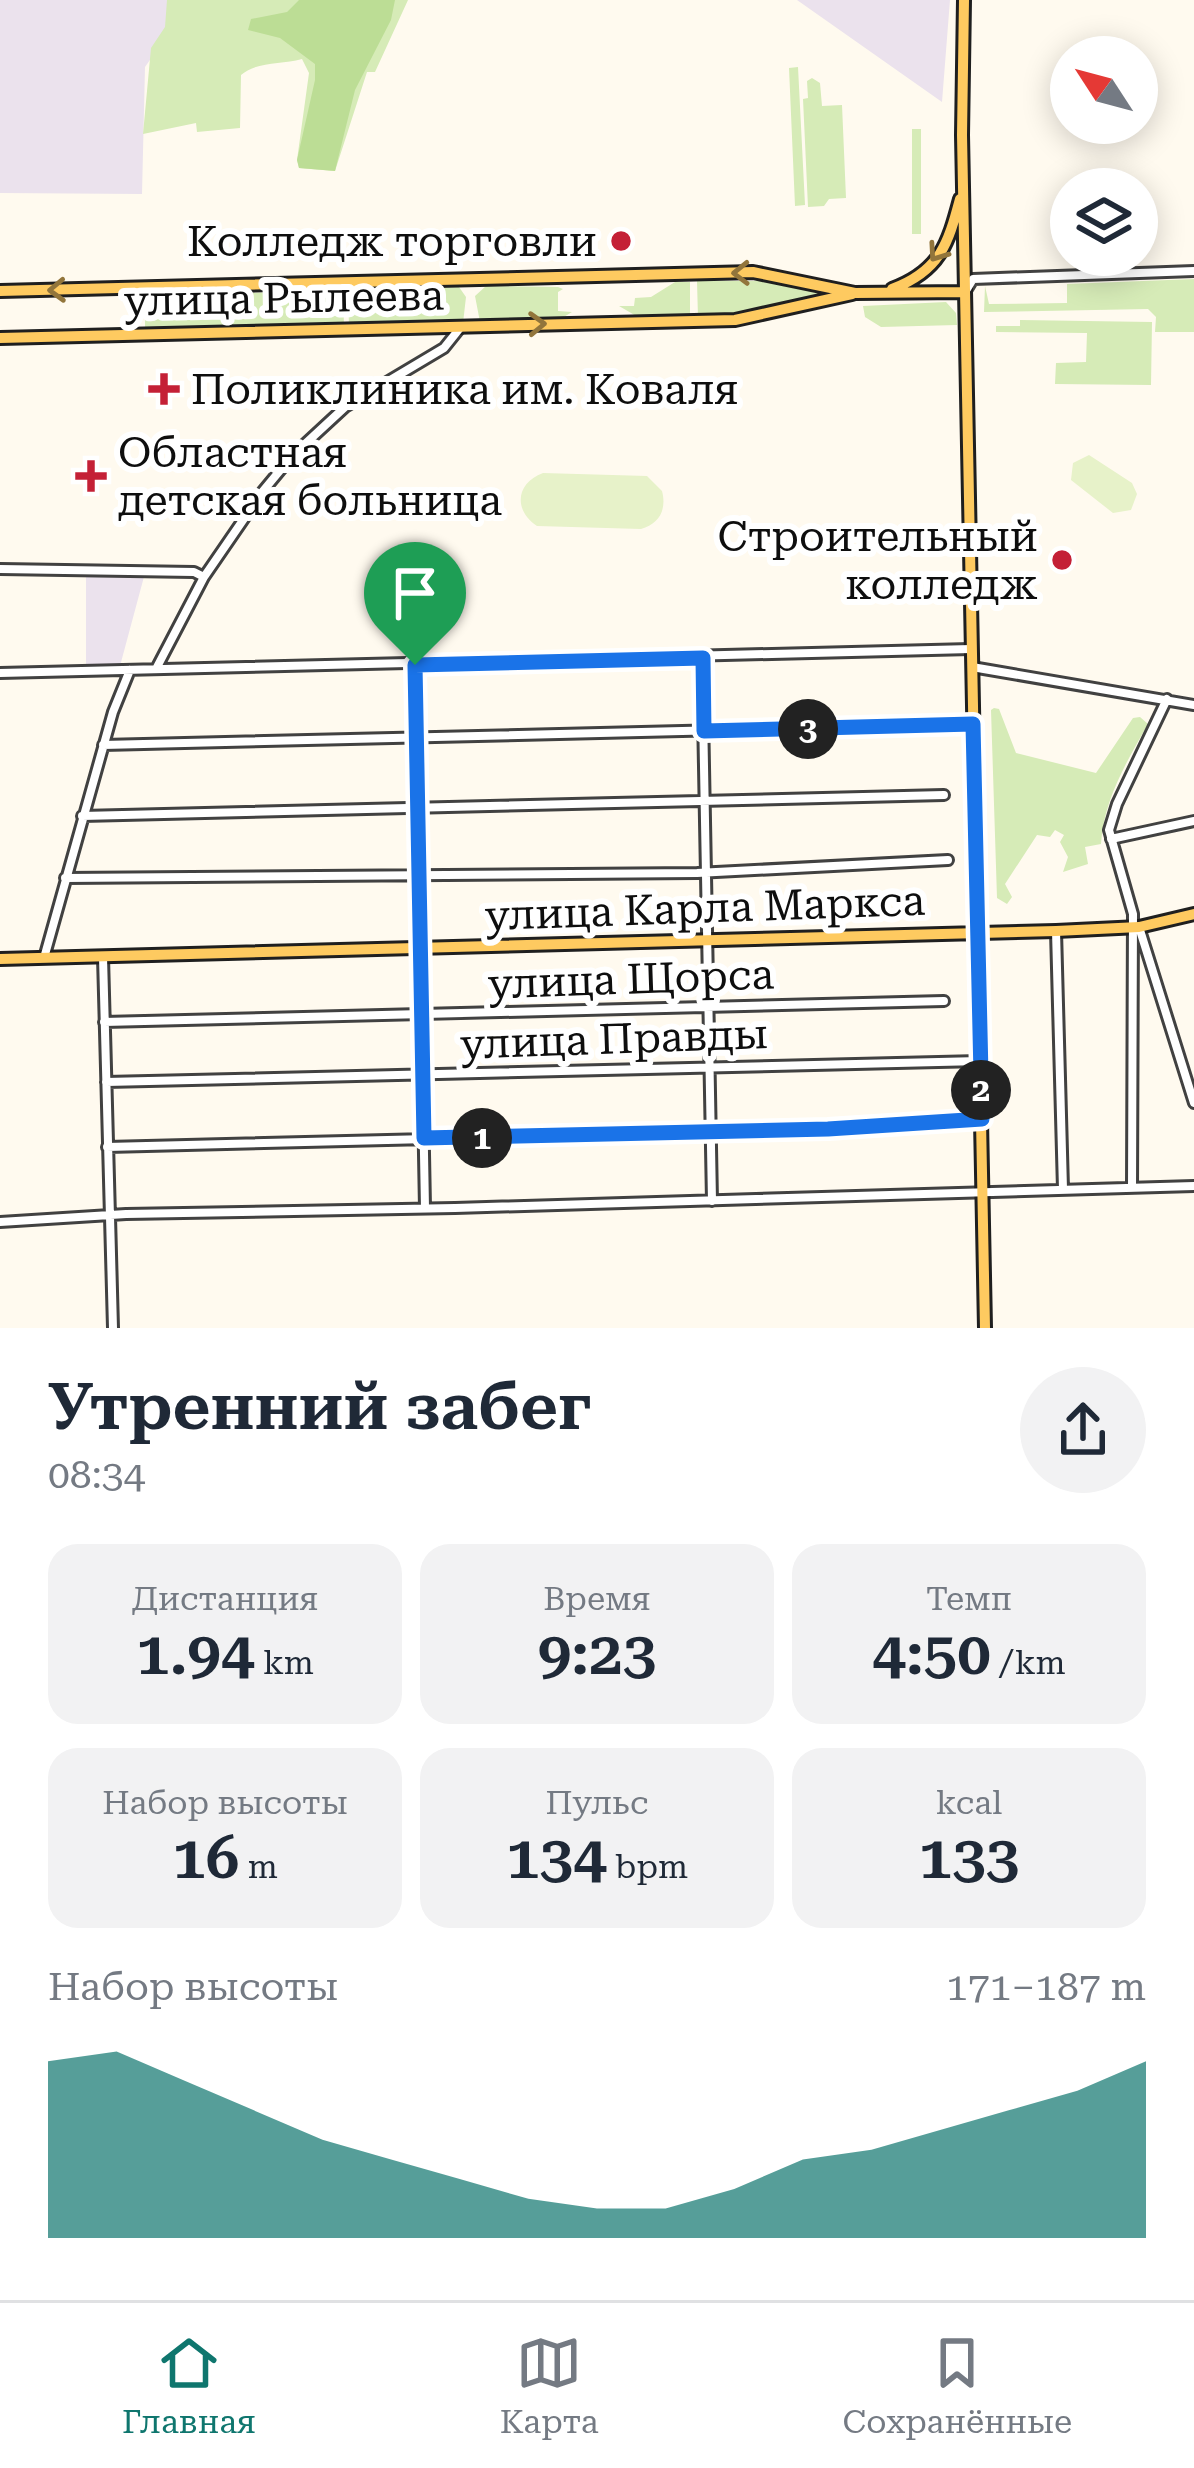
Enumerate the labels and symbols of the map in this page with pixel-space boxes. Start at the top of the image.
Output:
north arrow [1050,36,1158,144]
place label: Колледж торговли [187,217,597,266]
marker: Колледж торговли [608,228,634,254]
one-way arrow [930,240,952,262]
one-way arrow [731,259,750,285]
street label: улица Рылеева [124,271,445,325]
one-way arrow [47,276,66,302]
one-way arrow [528,311,547,337]
place label: Поликлиника им. Коваля [191,365,739,414]
marker: Поликлиника им. Коваля [148,373,180,405]
place label: Областная детская больница [118,428,502,525]
marker: Областная детская больница [75,460,107,492]
place label: Строительный колледж [718,512,1038,609]
pin [364,542,466,665]
marker: Строительный колледж [1049,547,1075,573]
pin: 3 [778,699,838,759]
street label: улица Карла Маркса [484,876,926,940]
street label: улица Щорса [487,950,775,1008]
street label: улица Правды [459,1009,769,1069]
pin: 2 [951,1060,1011,1120]
pin: 1 [452,1108,512,1168]

